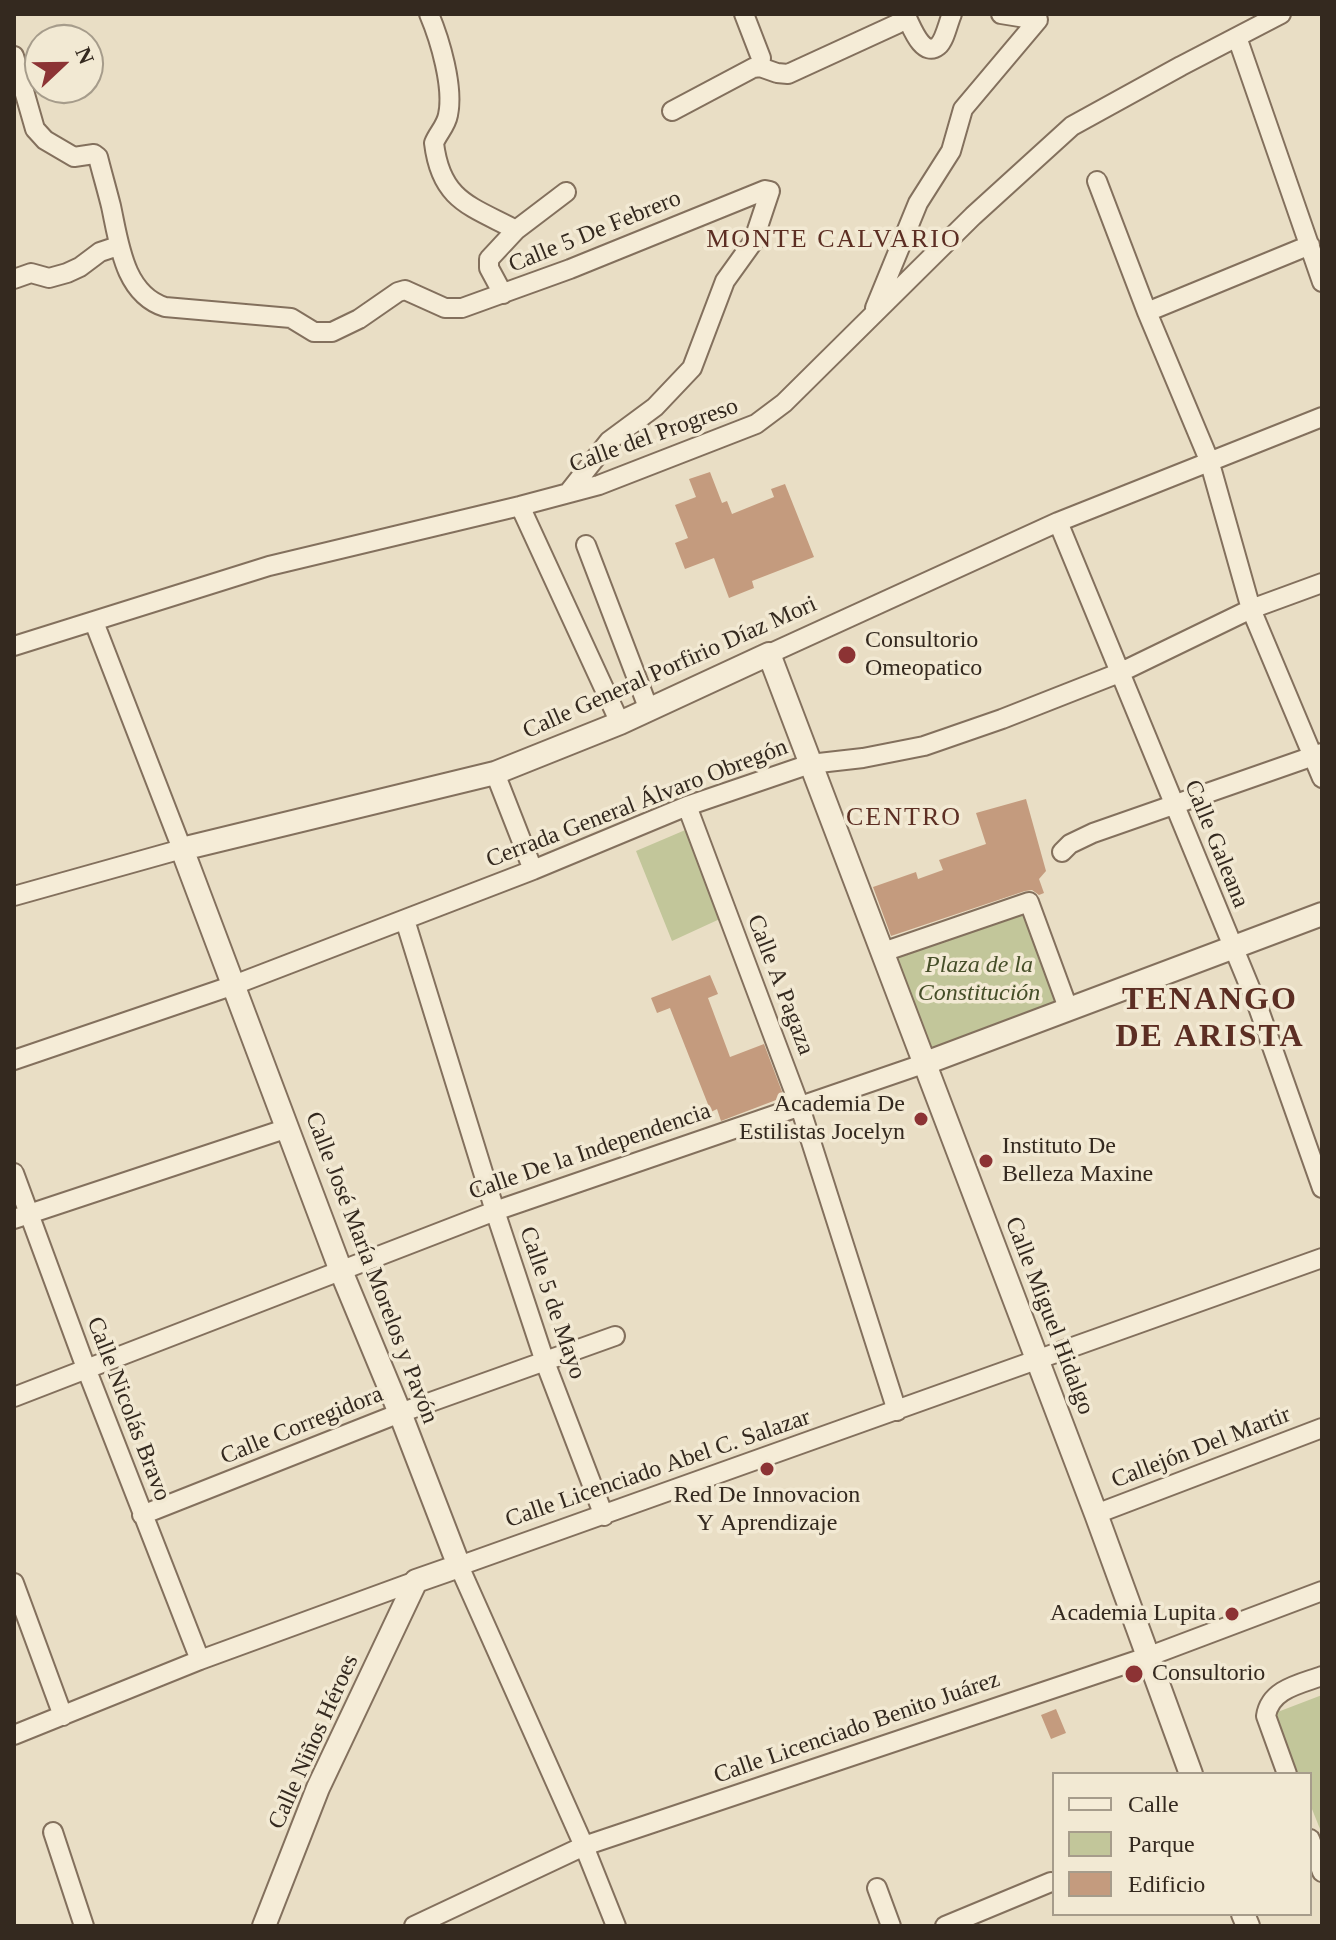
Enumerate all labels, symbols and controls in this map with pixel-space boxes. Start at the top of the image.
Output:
north arrow [24,24,104,104]
text: N [70,44,99,68]
street label: Calle 5 De Febrero [505,184,685,280]
district label: MONTE CALVARIO [706,224,962,256]
street label: Calle del Progreso [566,392,742,480]
street label: Calle General Porfirio Díaz Mori [519,590,821,746]
place label: Consultorio Omeopatico [865,627,982,683]
marker: Consultorio Omeopatico [836,644,858,666]
street label: Cerrada General Álvaro Obregón [482,733,792,875]
street label: Calle Galeana [1177,776,1255,912]
district label: CENTRO [846,802,962,834]
street label: Calle A Pagaza [740,911,820,1059]
park label: Plaza de la Constitución [918,952,1040,1008]
district label: TENANGO DE ARISTA [1116,982,1304,1057]
place label: Academia De Estilistas Jocelyn [739,1091,905,1147]
street label: Calle De la Independencia [465,1097,715,1207]
street label: Calle José María Morelos y Pavón [298,1108,444,1428]
marker: Academia De Estilistas Jocelyn [912,1110,930,1128]
place label: Instituto De Belleza Maxine [1002,1133,1153,1189]
marker: Instituto De Belleza Maxine [977,1152,995,1170]
street label: Calle Miguel Hidalgo [998,1213,1100,1419]
street label: Calle 5 de Mayo [512,1223,592,1383]
street label: Calle Nicolás Bravo [80,1313,176,1505]
street label: Calle Corregidora [217,1380,387,1472]
street label: Callejón Del Martir [1107,1401,1295,1495]
street label: Calle Licenciado Abel C. Salazar [502,1403,814,1535]
marker: Red De Innovacion Y Aprendizaje [758,1460,776,1478]
place label: Red De Innovacion Y Aprendizaje [674,1482,860,1538]
place label: Academia Lupita [1050,1600,1216,1628]
marker: Academia Lupita [1223,1605,1241,1623]
street label: Calle Niños Héroes [263,1650,365,1834]
place label: Consultorio [1152,1660,1265,1688]
marker: Consultorio [1123,1663,1145,1685]
street label: Calle Licenciado Benito Juárez [710,1665,1004,1791]
legend [1052,1772,1312,1916]
text: Calle [1128,1791,1179,1817]
text: Parque [1128,1831,1195,1857]
text: Edificio [1128,1871,1205,1897]

